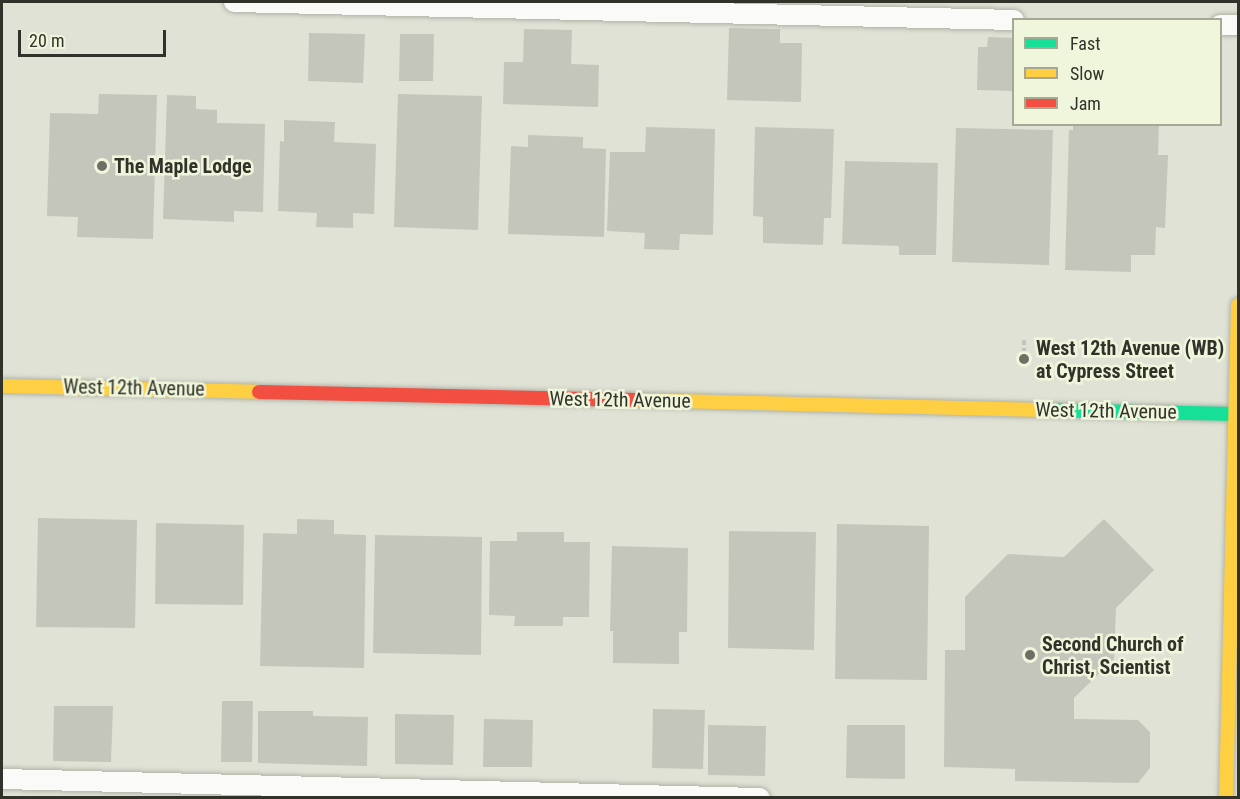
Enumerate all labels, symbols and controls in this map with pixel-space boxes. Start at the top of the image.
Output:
scale bar [21,18,170,56]
legend [1012,18,1222,126]
text: 20 m [29,30,64,51]
text: Fast [1070,33,1101,54]
text: Slow [1070,63,1104,84]
text: Jam [1070,93,1101,114]
place label: The Maple Lodge [114,154,252,178]
marker: The Maple Lodge [95,159,109,173]
place label: West 12th Avenue (WB) at Cypress Street [1036,336,1224,383]
marker: West 12th Avenue (WB) at Cypress Street [1017,352,1031,366]
street label: West 12th Avenue [63,375,205,401]
street label: West 12th Avenue [549,387,691,413]
street label: West 12th Avenue [1035,398,1177,424]
place label: Second Church of Christ, Scientist [1042,632,1184,679]
marker: Second Church of Christ, Scientist [1023,648,1037,662]

